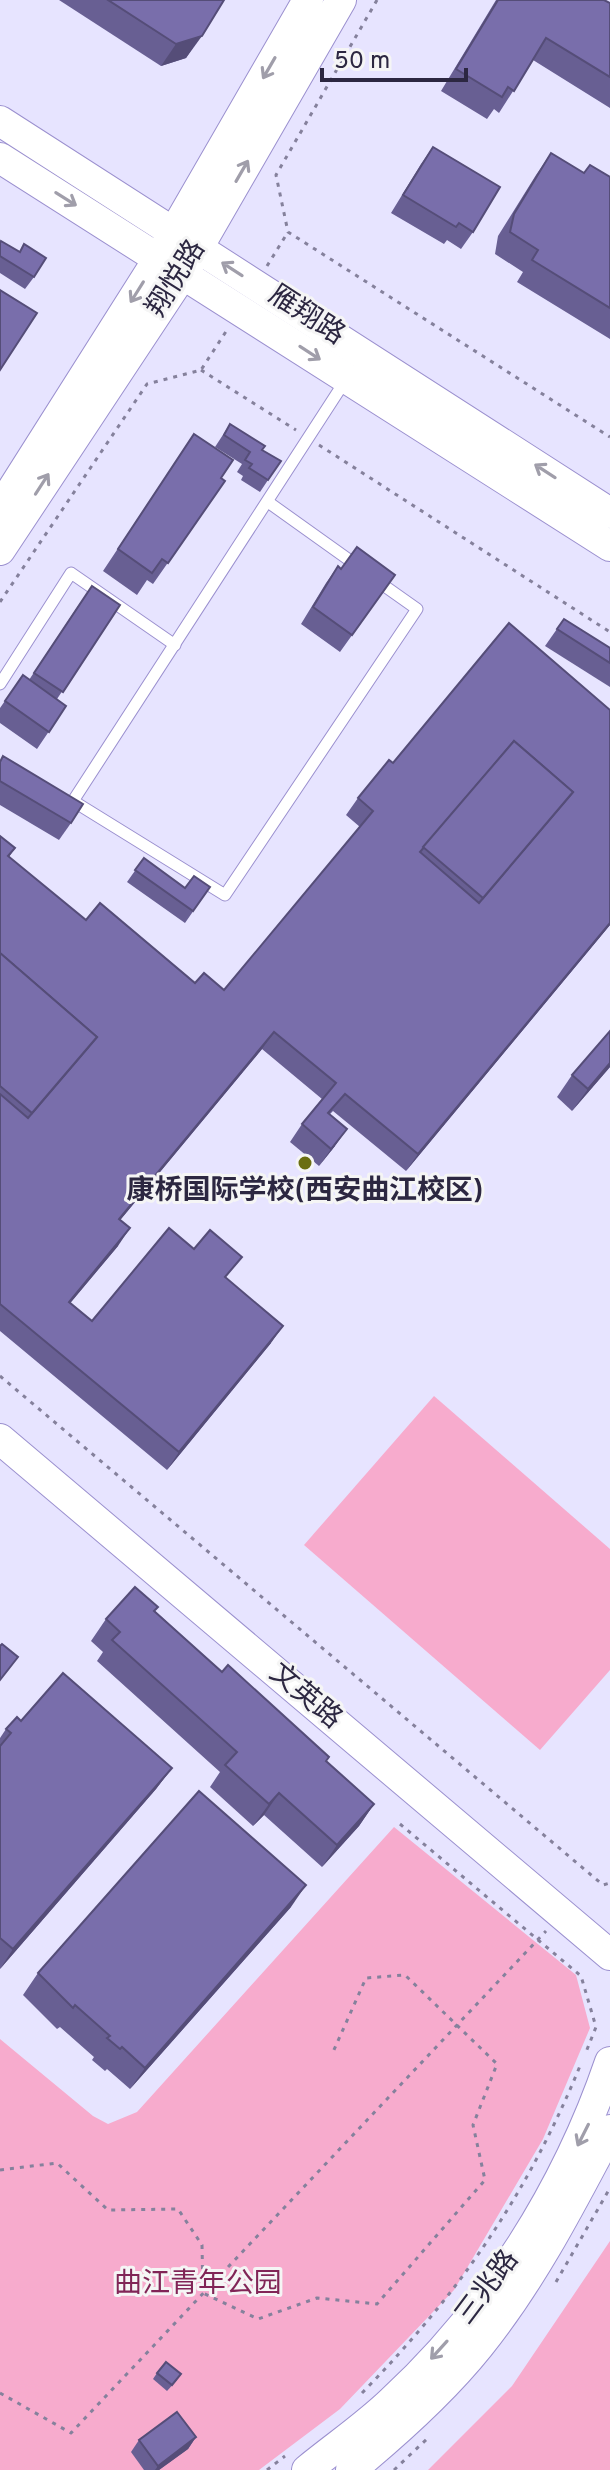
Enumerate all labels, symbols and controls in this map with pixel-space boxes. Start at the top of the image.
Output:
scale bar [322,32,466,82]
text: 50 m [334,47,390,77]
one-way arrow [261,55,276,79]
one-way arrow [234,160,250,183]
one-way arrow [54,192,77,208]
street label: 翔悦路 [139,234,215,324]
one-way arrow [221,261,244,277]
street label: 雁翔路 [261,278,351,354]
one-way arrow [129,280,145,303]
one-way arrow [298,344,320,361]
one-way arrow [534,463,556,479]
one-way arrow [34,474,51,496]
marker: 康桥国际学校(西安曲江校区) [296,1154,314,1172]
place label: 康桥国际学校(西安曲江校区) [127,1174,483,1210]
street label: 文英路 [261,1656,349,1738]
one-way arrow [574,2122,590,2146]
street label: 三兆路 [448,2244,528,2332]
park label: 曲江青年公园 [114,2267,282,2303]
one-way arrow [430,2340,449,2360]

